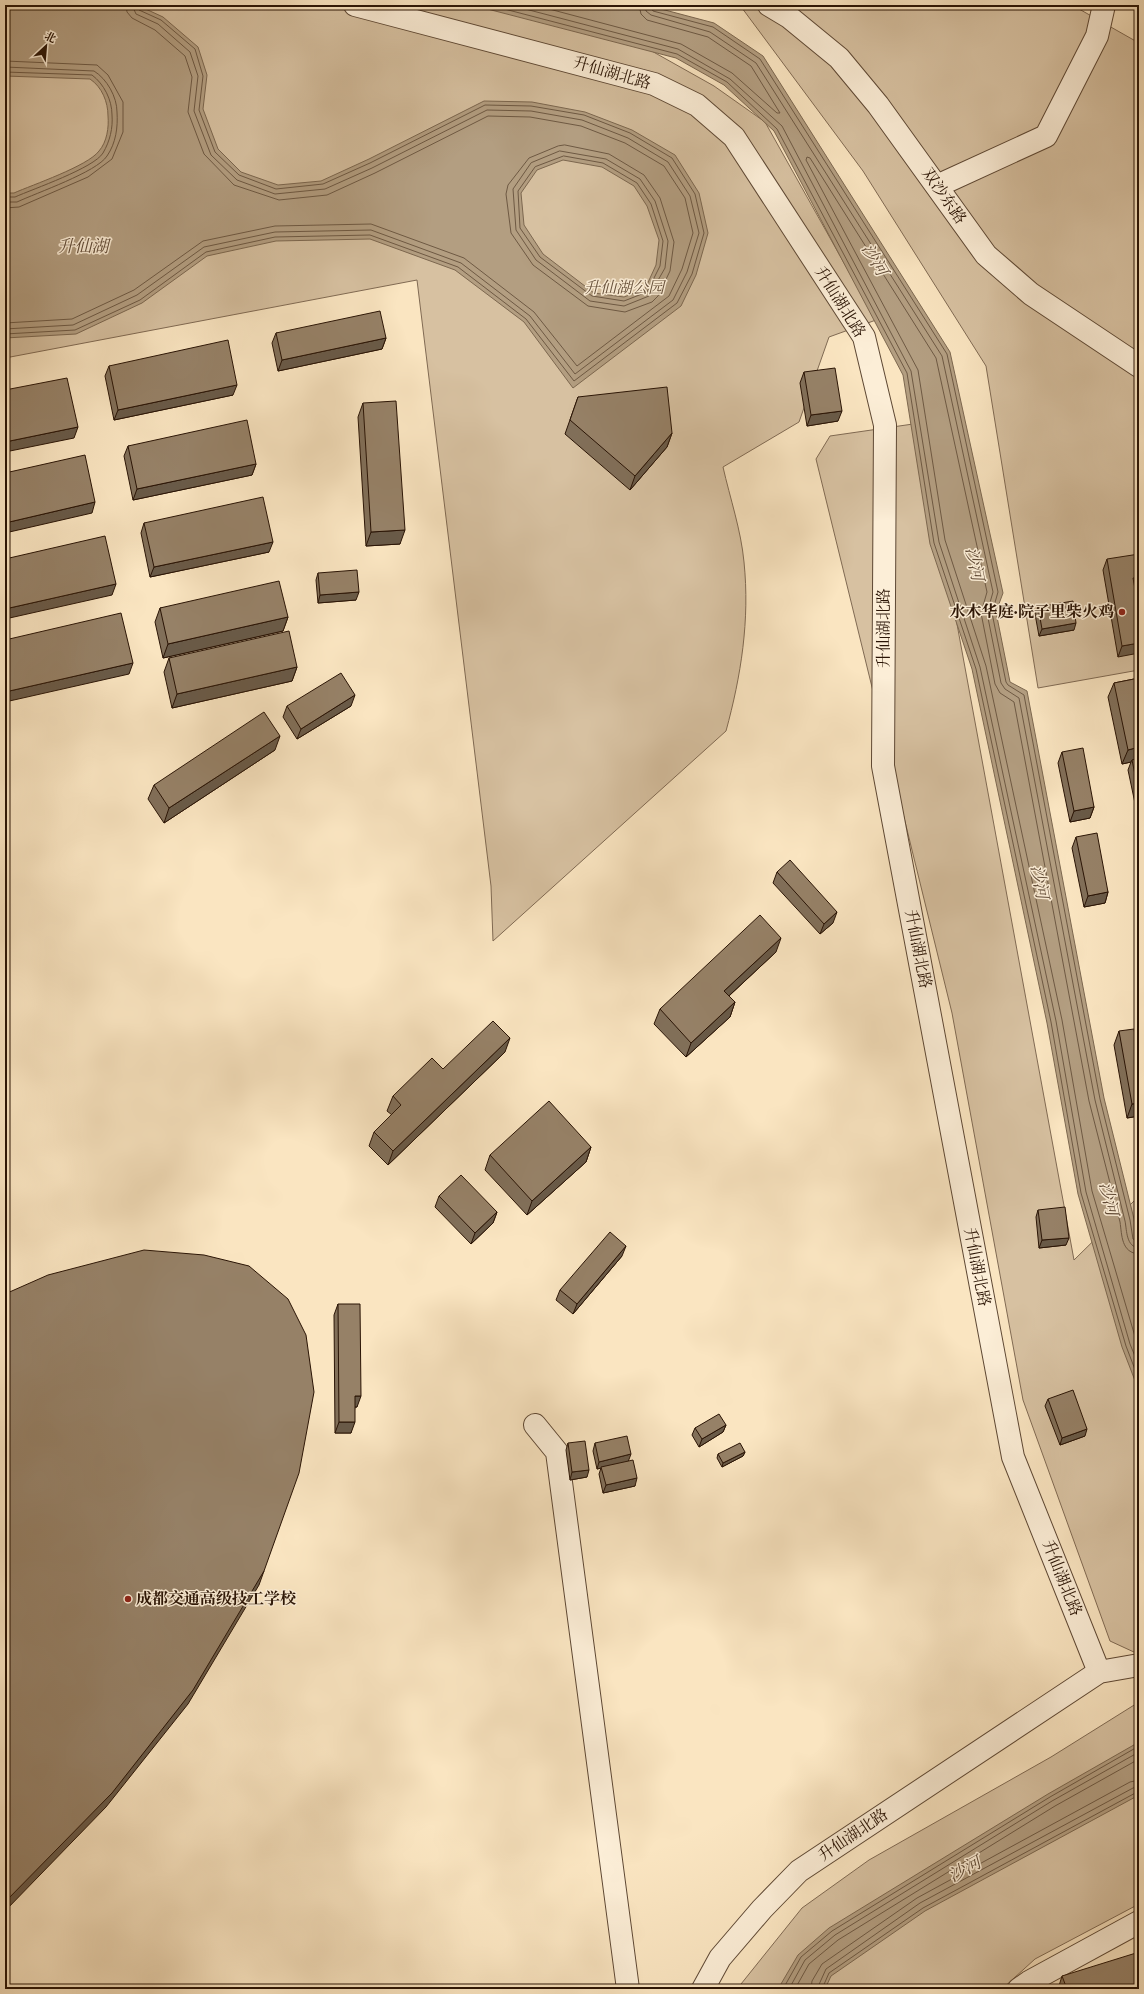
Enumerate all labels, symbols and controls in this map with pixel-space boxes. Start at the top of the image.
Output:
north arrow [26,26,66,66]
text: 北 [42,29,58,47]
street label: 升仙湖北路 [571,52,653,94]
street label: 双沙东路 [917,164,971,228]
water label: 升仙湖 [58,236,111,258]
water label: 沙河 [856,240,894,283]
street label: 升仙湖北路 [810,263,870,341]
park label: 升仙湖公园 [584,278,667,298]
water label: 沙河 [960,545,989,586]
street label: 升仙湖北路 [874,588,894,668]
place label: 水木华庭·院子里柴火鸡 [950,602,1114,622]
marker: 水木华庭·院子里柴火鸡 [1117,607,1127,617]
water label: 沙河 [1025,863,1054,904]
street label: 升仙湖北路 [901,908,935,990]
water label: 沙河 [1093,1180,1123,1221]
street label: 升仙湖北路 [960,1226,994,1308]
street label: 升仙湖北路 [1038,1537,1086,1619]
place label: 成都交通高级技工学校 [136,1589,296,1609]
marker: 成都交通高级技工学校 [123,1594,133,1604]
street label: 升仙湖北路 [814,1804,892,1866]
water label: 沙河 [945,1851,988,1888]

